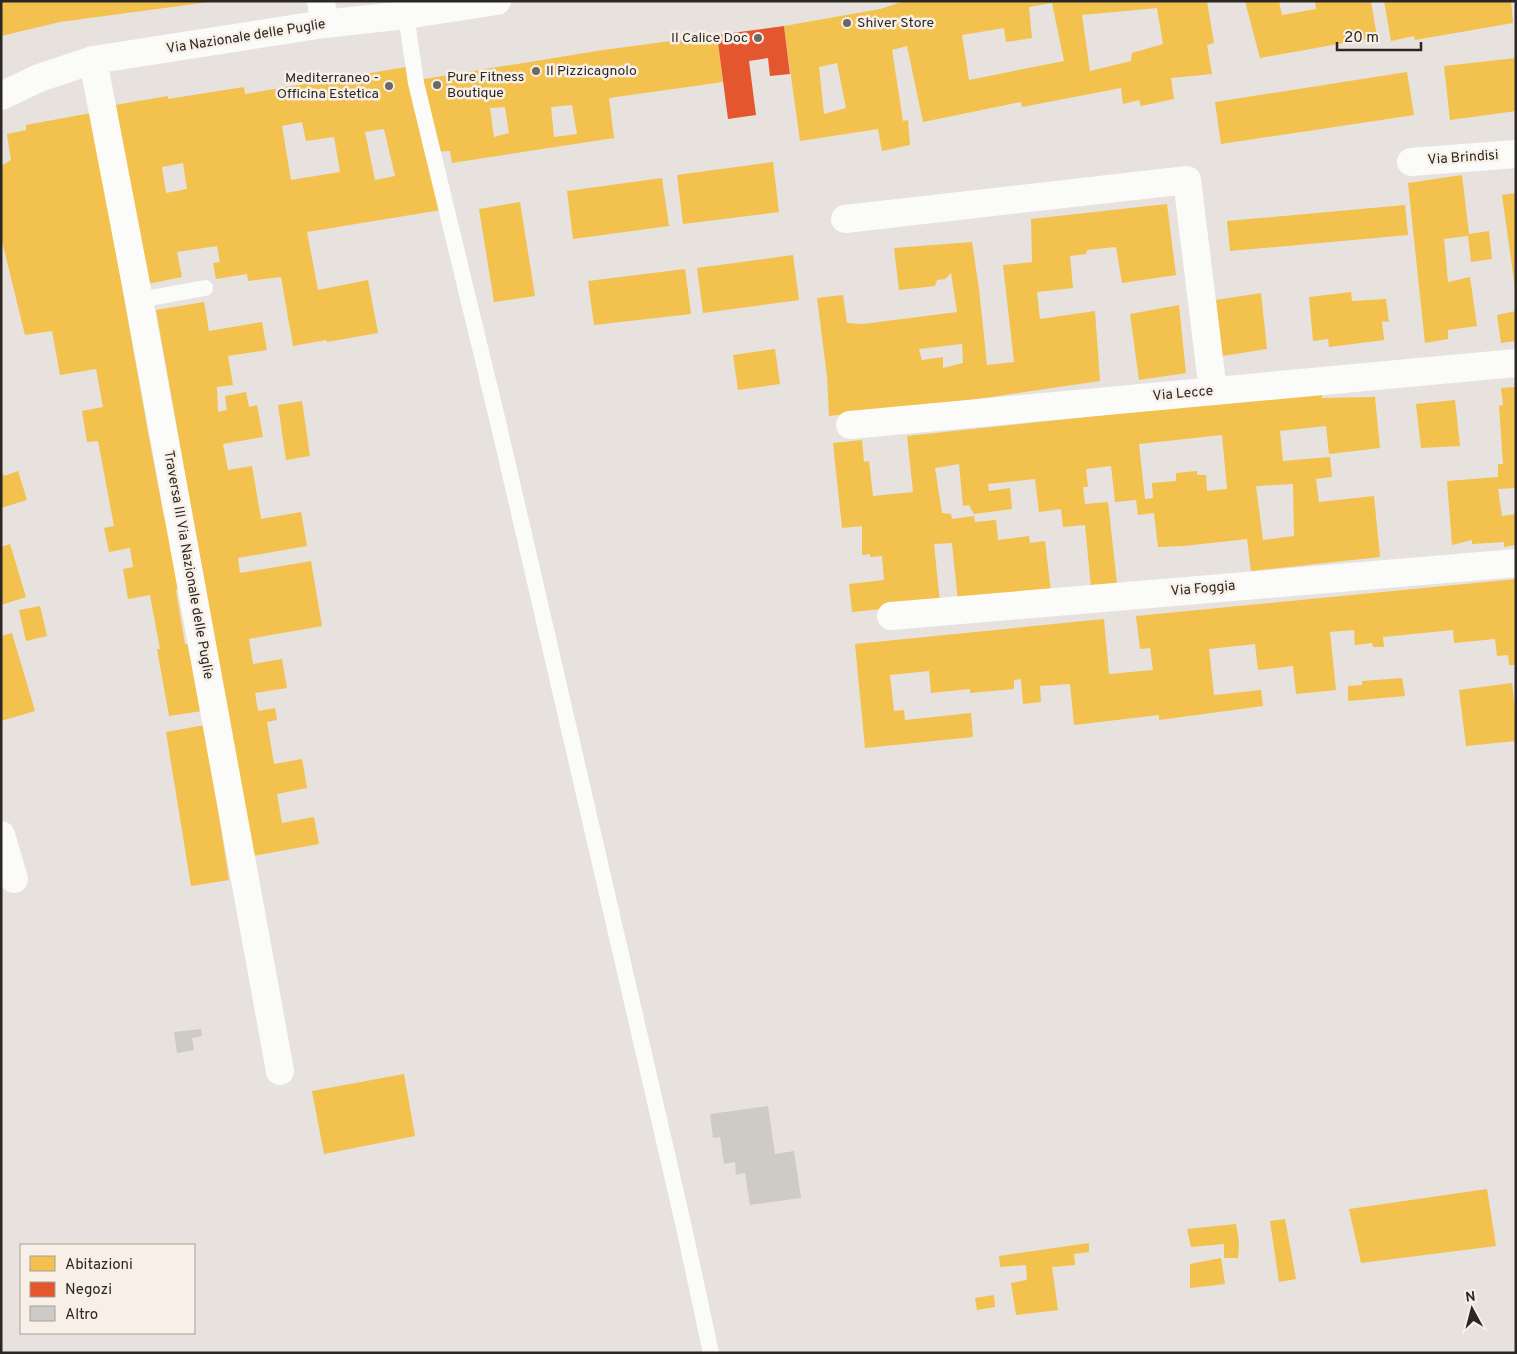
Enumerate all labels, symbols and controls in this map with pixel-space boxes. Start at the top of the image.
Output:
place label: Shiver Store [857,15,934,32]
street label: Via Nazionale delle Puglie [165,16,327,58]
marker: Shiver Store [841,17,853,29]
scale bar [1337,20,1421,52]
text: 20 m [1344,29,1379,48]
place label: Il Calice Doc [671,30,748,47]
marker: Il Calice Doc [752,32,764,44]
place label: Il Pizzicagnolo [546,63,637,80]
marker: Il Pizzicagnolo [530,65,542,77]
place label: Pure Fitness Boutique [447,69,524,102]
place label: Mediterraneo - Officina Estetica [277,70,379,103]
marker: Pure Fitness Boutique [431,79,443,91]
marker: Mediterraneo - Officina Estetica [383,80,395,92]
street label: Via Brindisi [1427,147,1499,169]
street label: Via Lecce [1152,383,1214,405]
street label: Traversa III Via Nazionale delle Puglie [159,449,217,681]
street label: Via Foggia [1170,578,1236,600]
legend [20,1244,195,1334]
text: Abitazioni [65,1256,133,1275]
text: Negozi [65,1281,112,1300]
north arrow [1447,1284,1497,1334]
text: N [1465,1289,1477,1307]
text: Altro [65,1306,98,1325]

